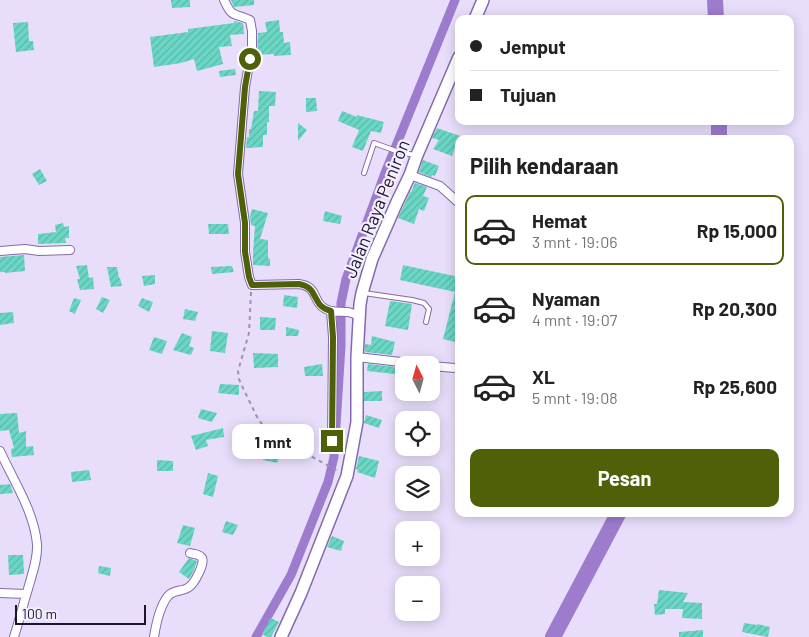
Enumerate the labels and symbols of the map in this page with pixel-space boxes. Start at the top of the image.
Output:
route start [239,48,261,70]
street label: Jalan Raya Peniron [338,136,414,281]
north arrow [395,356,440,401]
callout: 1 mnt [232,424,314,458]
route end [321,430,343,452]
scale bar [15,602,146,625]

